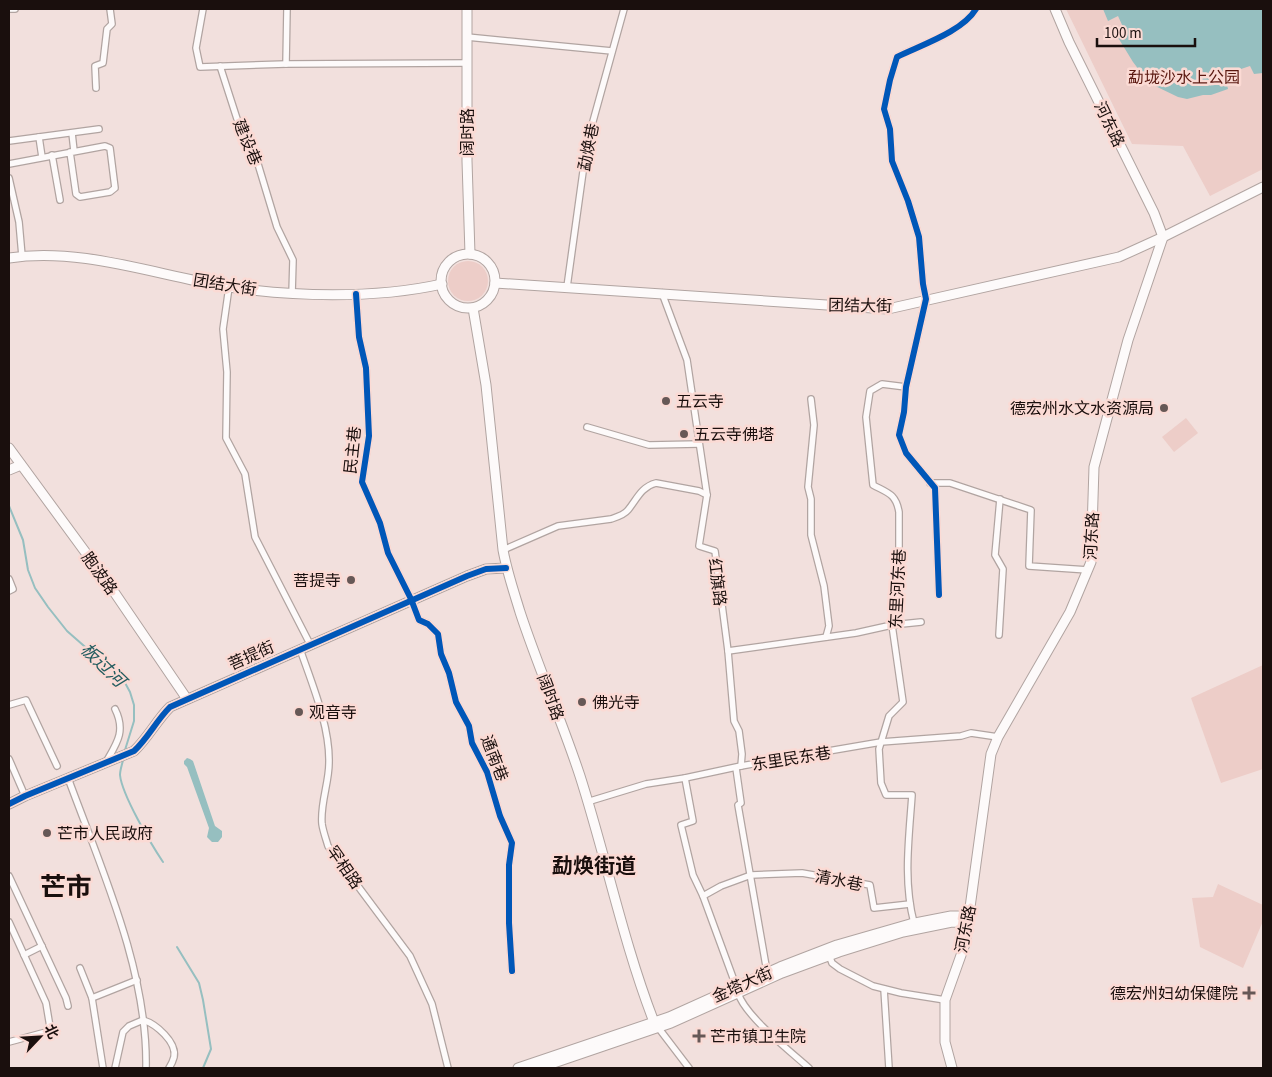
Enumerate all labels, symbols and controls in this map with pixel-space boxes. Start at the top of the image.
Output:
scale bar [1097,15,1194,47]
text: 100 m [1104,23,1142,44]
park label: 勐垅沙水上公园 [1128,67,1240,89]
street label: 河东路 [1089,98,1130,151]
street label: 阔时路 [457,108,479,156]
street label: 建设巷 [228,116,267,169]
street label: 勐焕巷 [574,122,604,173]
street label: 团结大街 [192,269,258,301]
street label: 团结大街 [828,294,892,318]
place label: 五云寺 [676,391,724,413]
marker: 五云寺 [660,395,672,407]
place label: 德宏州水文水资源局 [1010,398,1154,420]
marker: 德宏州水文水资源局 [1158,402,1170,414]
place label: 五云寺佛塔 [694,424,774,446]
street label: 民主巷 [340,425,366,475]
marker: 五云寺佛塔 [678,428,690,440]
street label: 河东路 [1080,512,1104,561]
street label: 胞波路 [76,548,122,599]
street label: 东里河东巷 [885,549,911,630]
street label: 红旗路 [703,557,731,607]
place label: 菩提寺 [293,570,341,592]
marker: 菩提寺 [345,574,357,586]
street label: 菩提街 [225,636,278,676]
water label: 板过河 [75,638,133,695]
street label: 阔时路 [532,671,569,724]
place label: 佛光寺 [592,692,640,714]
marker: 佛光寺 [576,696,588,708]
place label: 观音寺 [309,702,357,724]
marker: 观音寺 [293,706,305,718]
street label: 通南巷 [475,732,513,785]
street label: 东里民东巷 [750,742,832,776]
place label: 芒市人民政府 [57,823,153,845]
marker: 芒市人民政府 [41,827,53,839]
street label: 罕相路 [321,842,367,894]
district label: 勐焕街道 [552,851,636,881]
street label: 清水巷 [813,866,864,896]
district label: 芒市 [40,869,92,906]
street label: 河东路 [951,904,981,955]
street label: 金塔大街 [709,962,776,1008]
place label: 德宏州妇幼保健院 [1110,983,1238,1005]
marker: 德宏州妇幼保健院 [1242,986,1256,1000]
north arrow [15,1012,65,1062]
text: 北 [39,1021,63,1042]
place label: 芒市镇卫生院 [710,1026,806,1048]
marker: 芒市镇卫生院 [692,1029,706,1043]

